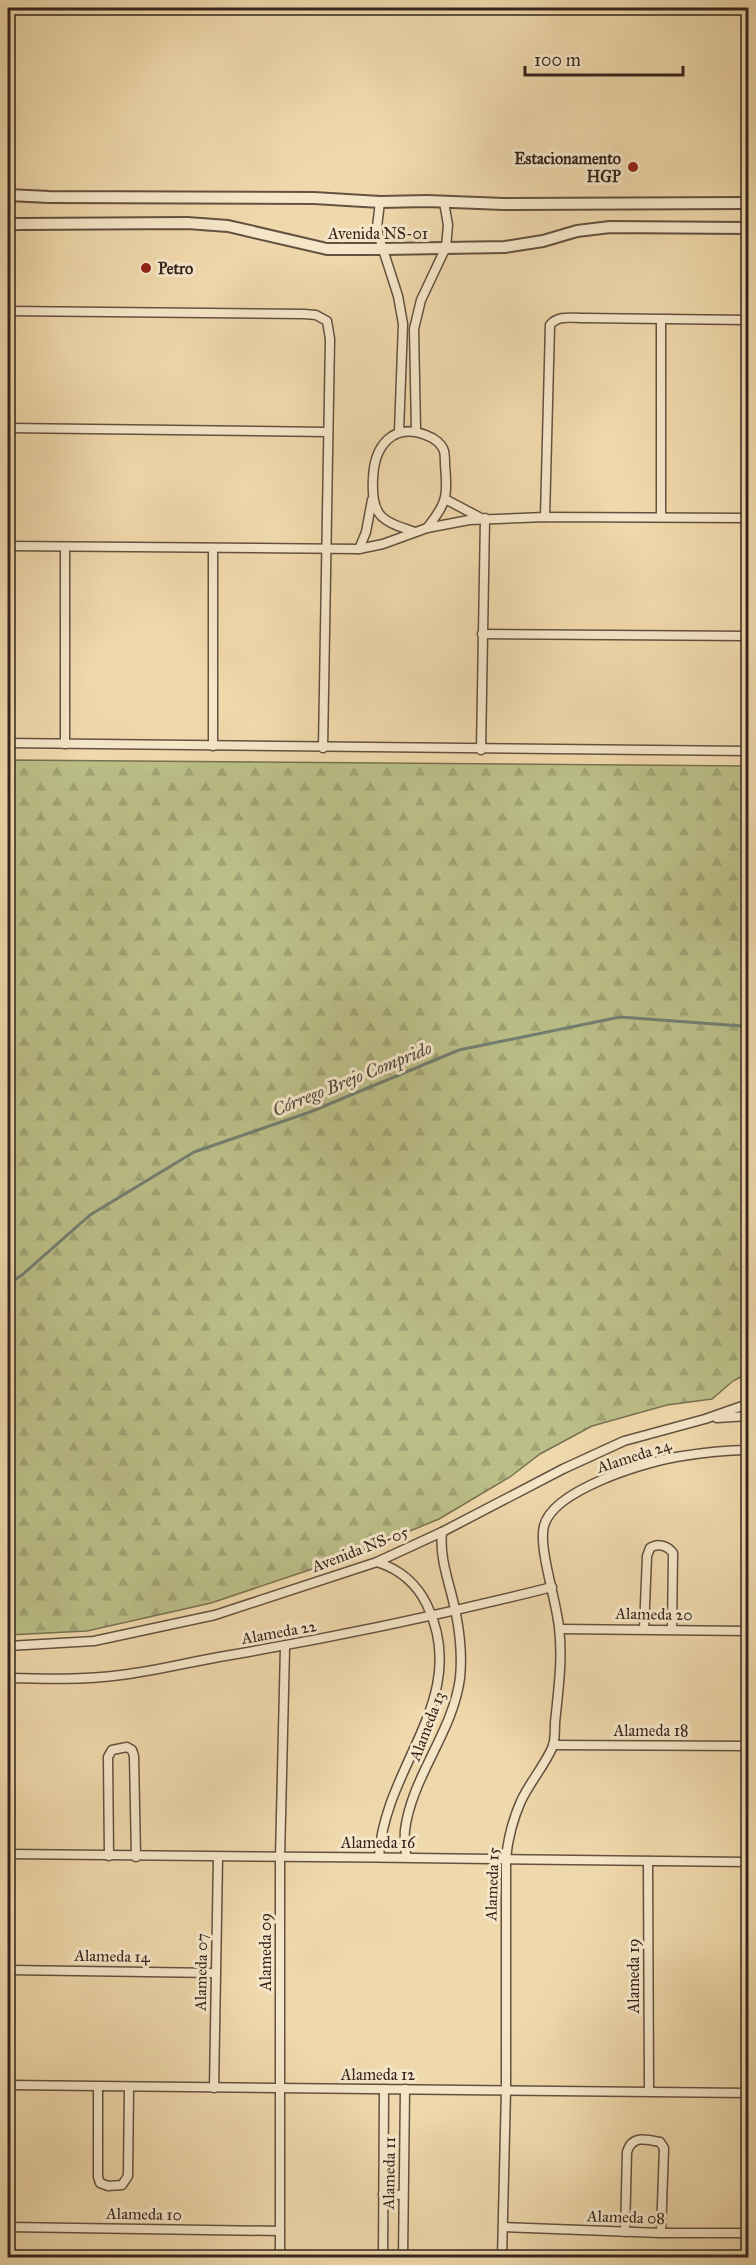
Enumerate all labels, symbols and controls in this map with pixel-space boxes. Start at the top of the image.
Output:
scale bar [525,39,682,77]
text: 100 m [534,49,581,71]
place label: Estacionamento HGP [514,149,622,186]
marker: Estacionamento HGP [626,160,640,174]
street label: Avenida NS-01 [327,224,428,243]
place label: Petro [158,259,193,278]
marker: Petro [139,261,153,275]
water label: Córrego Brejo Comprido [269,1037,436,1122]
street label: Alameda 24 [594,1435,675,1477]
street label: Avenida NS-05 [308,1522,411,1576]
street label: Alameda 20 [614,1604,693,1624]
street label: Alameda 22 [239,1616,318,1648]
street label: Alameda 13 [405,1689,449,1764]
street label: Alameda 18 [613,1721,688,1740]
street label: Alameda 16 [340,1833,416,1852]
street label: Alameda 15 [481,1846,503,1922]
street label: Alameda 09 [256,1913,275,1992]
street label: Alameda 07 [191,1933,211,2012]
street label: Alameda 19 [624,1939,643,2014]
street label: Alameda 14 [73,1946,151,1966]
street label: Alameda 12 [340,2065,415,2084]
street label: Alameda 11 [379,2136,399,2211]
street label: Alameda 10 [105,2204,182,2224]
street label: Alameda 08 [586,2206,665,2228]

